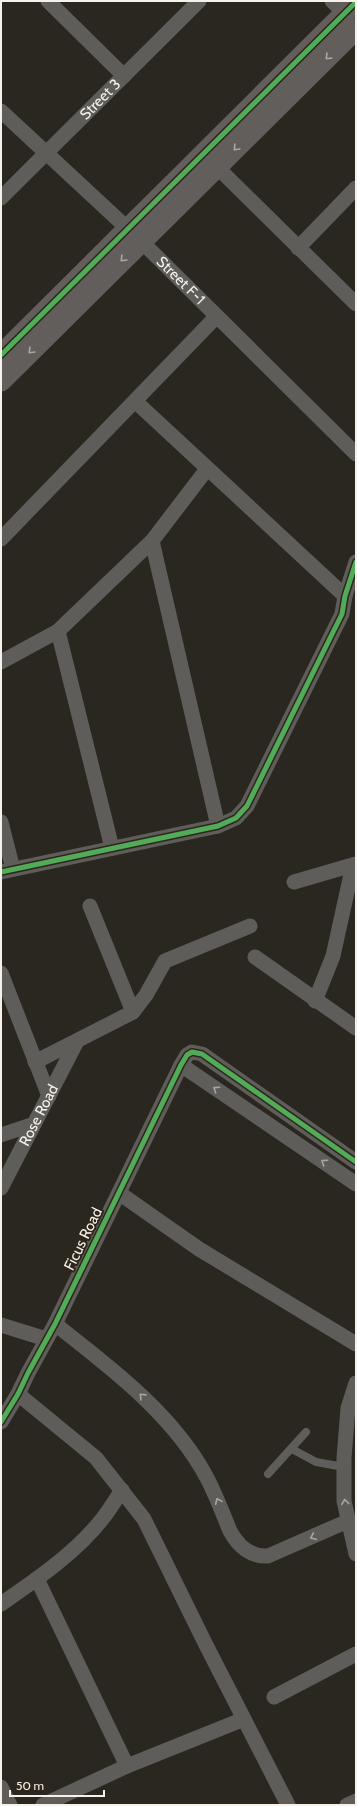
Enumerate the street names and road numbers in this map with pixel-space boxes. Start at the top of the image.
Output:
street label: Street 3 [76,75,124,123]
street label: Street F-1 [153,253,209,308]
street label: Rose Road [15,1081,62,1149]
street label: Ficus Road [60,1205,106,1273]

